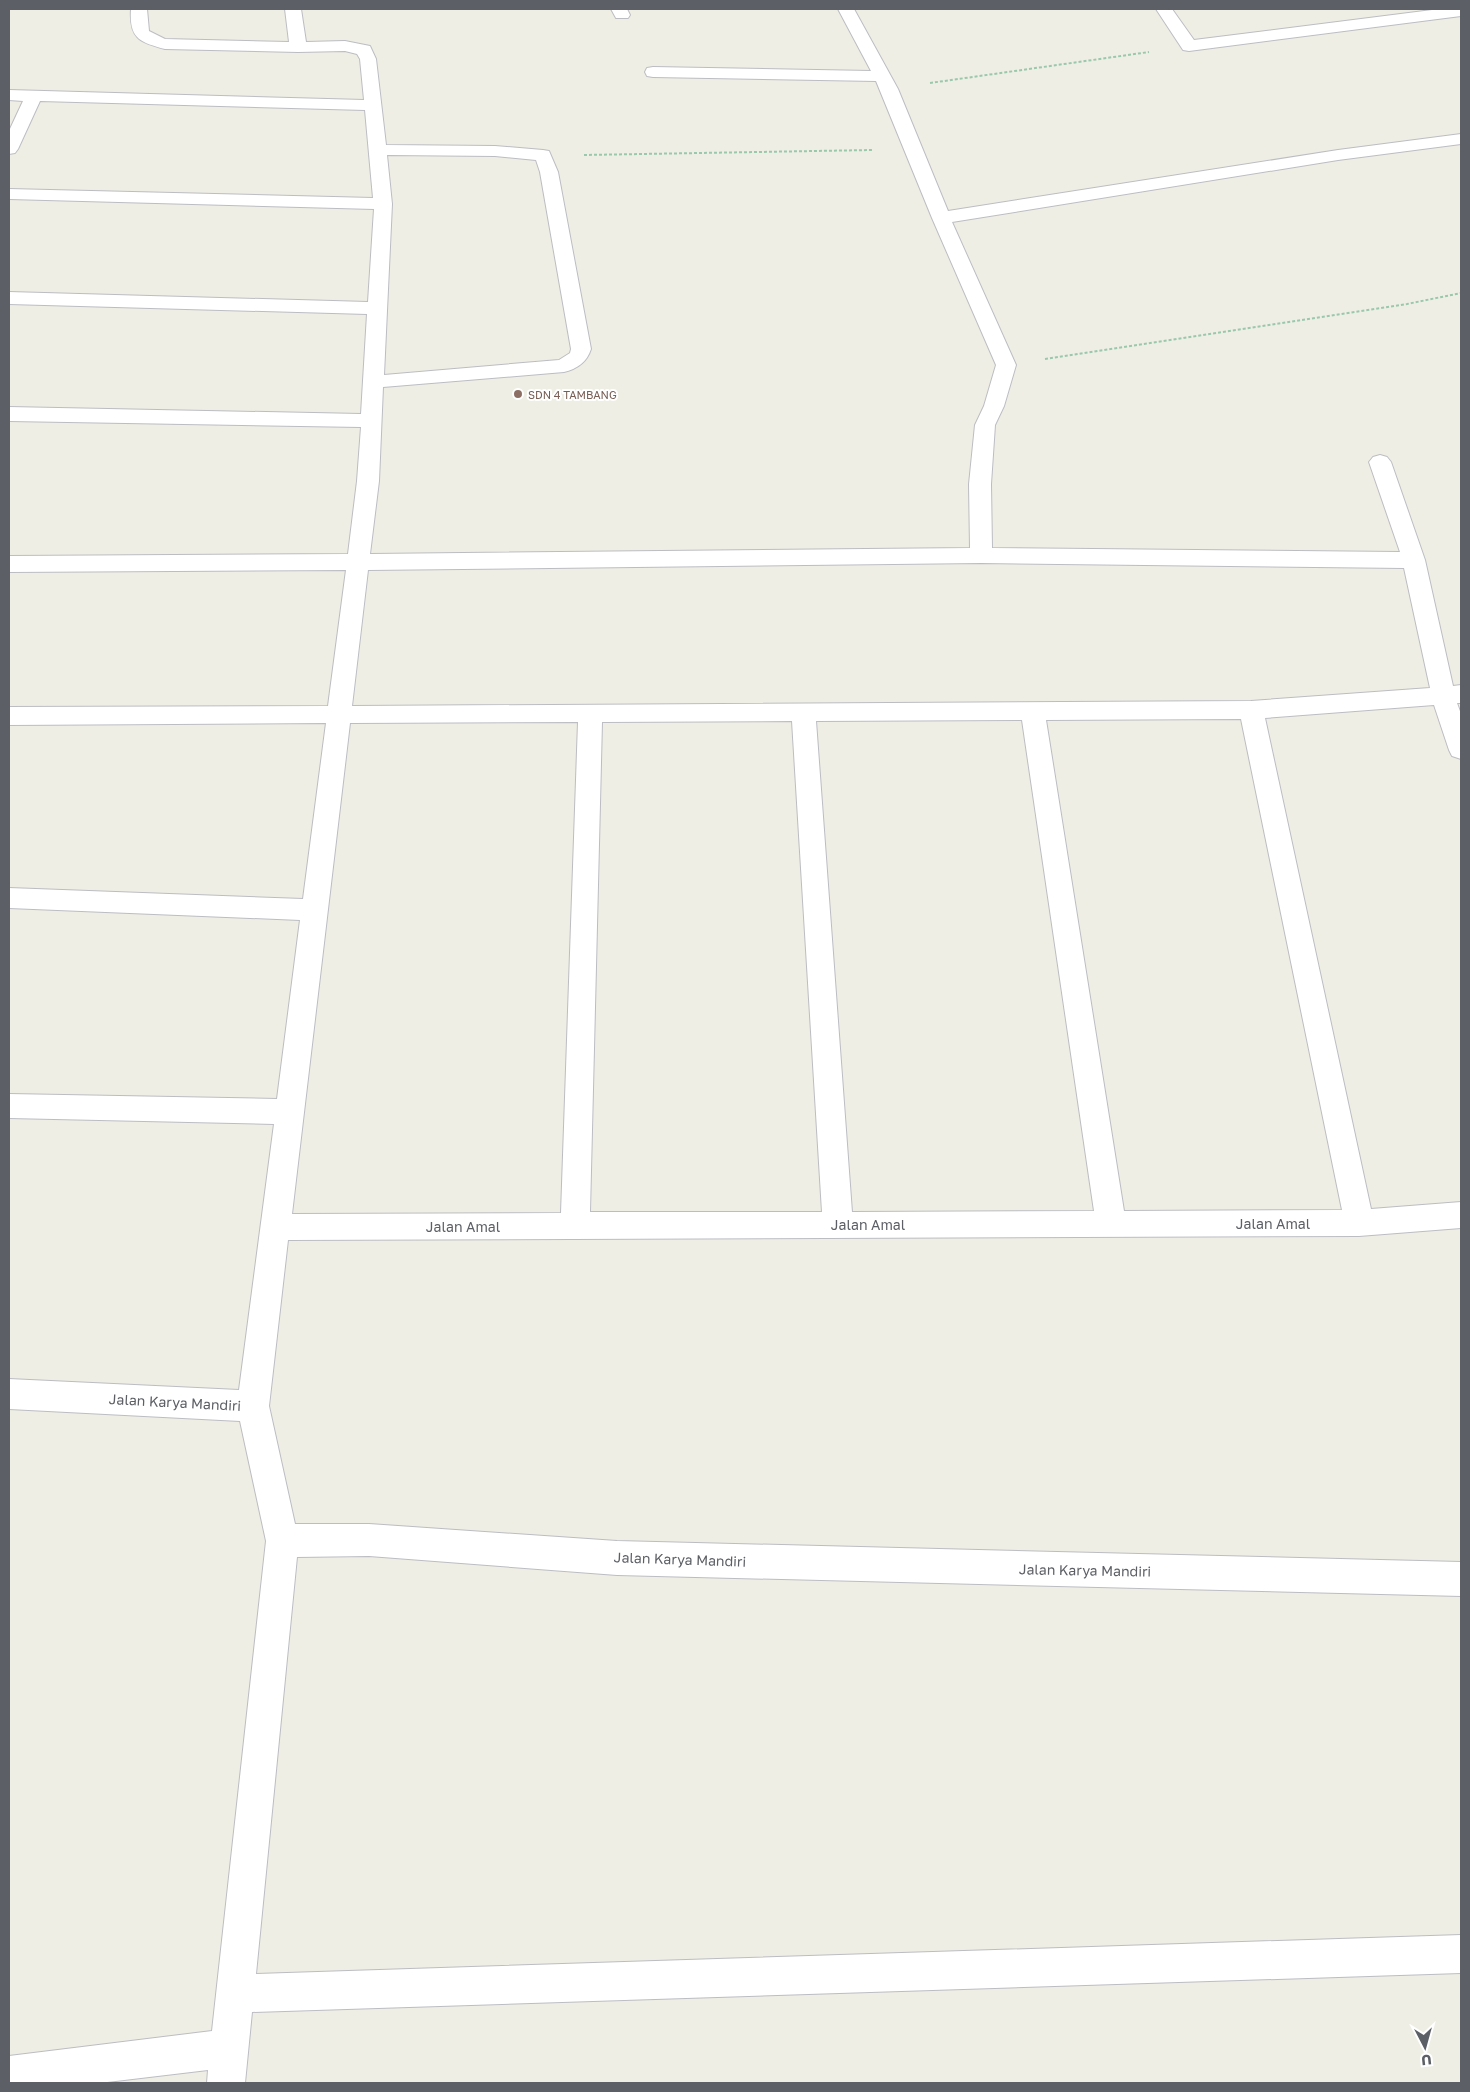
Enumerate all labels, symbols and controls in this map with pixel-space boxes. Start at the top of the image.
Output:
marker: SDN 4 TAMBANG [512,388,524,400]
place label: SDN 4 TAMBANG [528,388,617,401]
street label: Jalan Amal [1236,1215,1310,1232]
street label: Jalan Amal [831,1216,905,1233]
street label: Jalan Amal [426,1218,500,1235]
street label: Jalan Karya Mandiri [108,1390,242,1414]
street label: Jalan Karya Mandiri [614,1548,746,1570]
street label: Jalan Karya Mandiri [1019,1560,1151,1580]
north arrow [1400,2022,1450,2072]
text: U [1420,2051,1432,2069]

